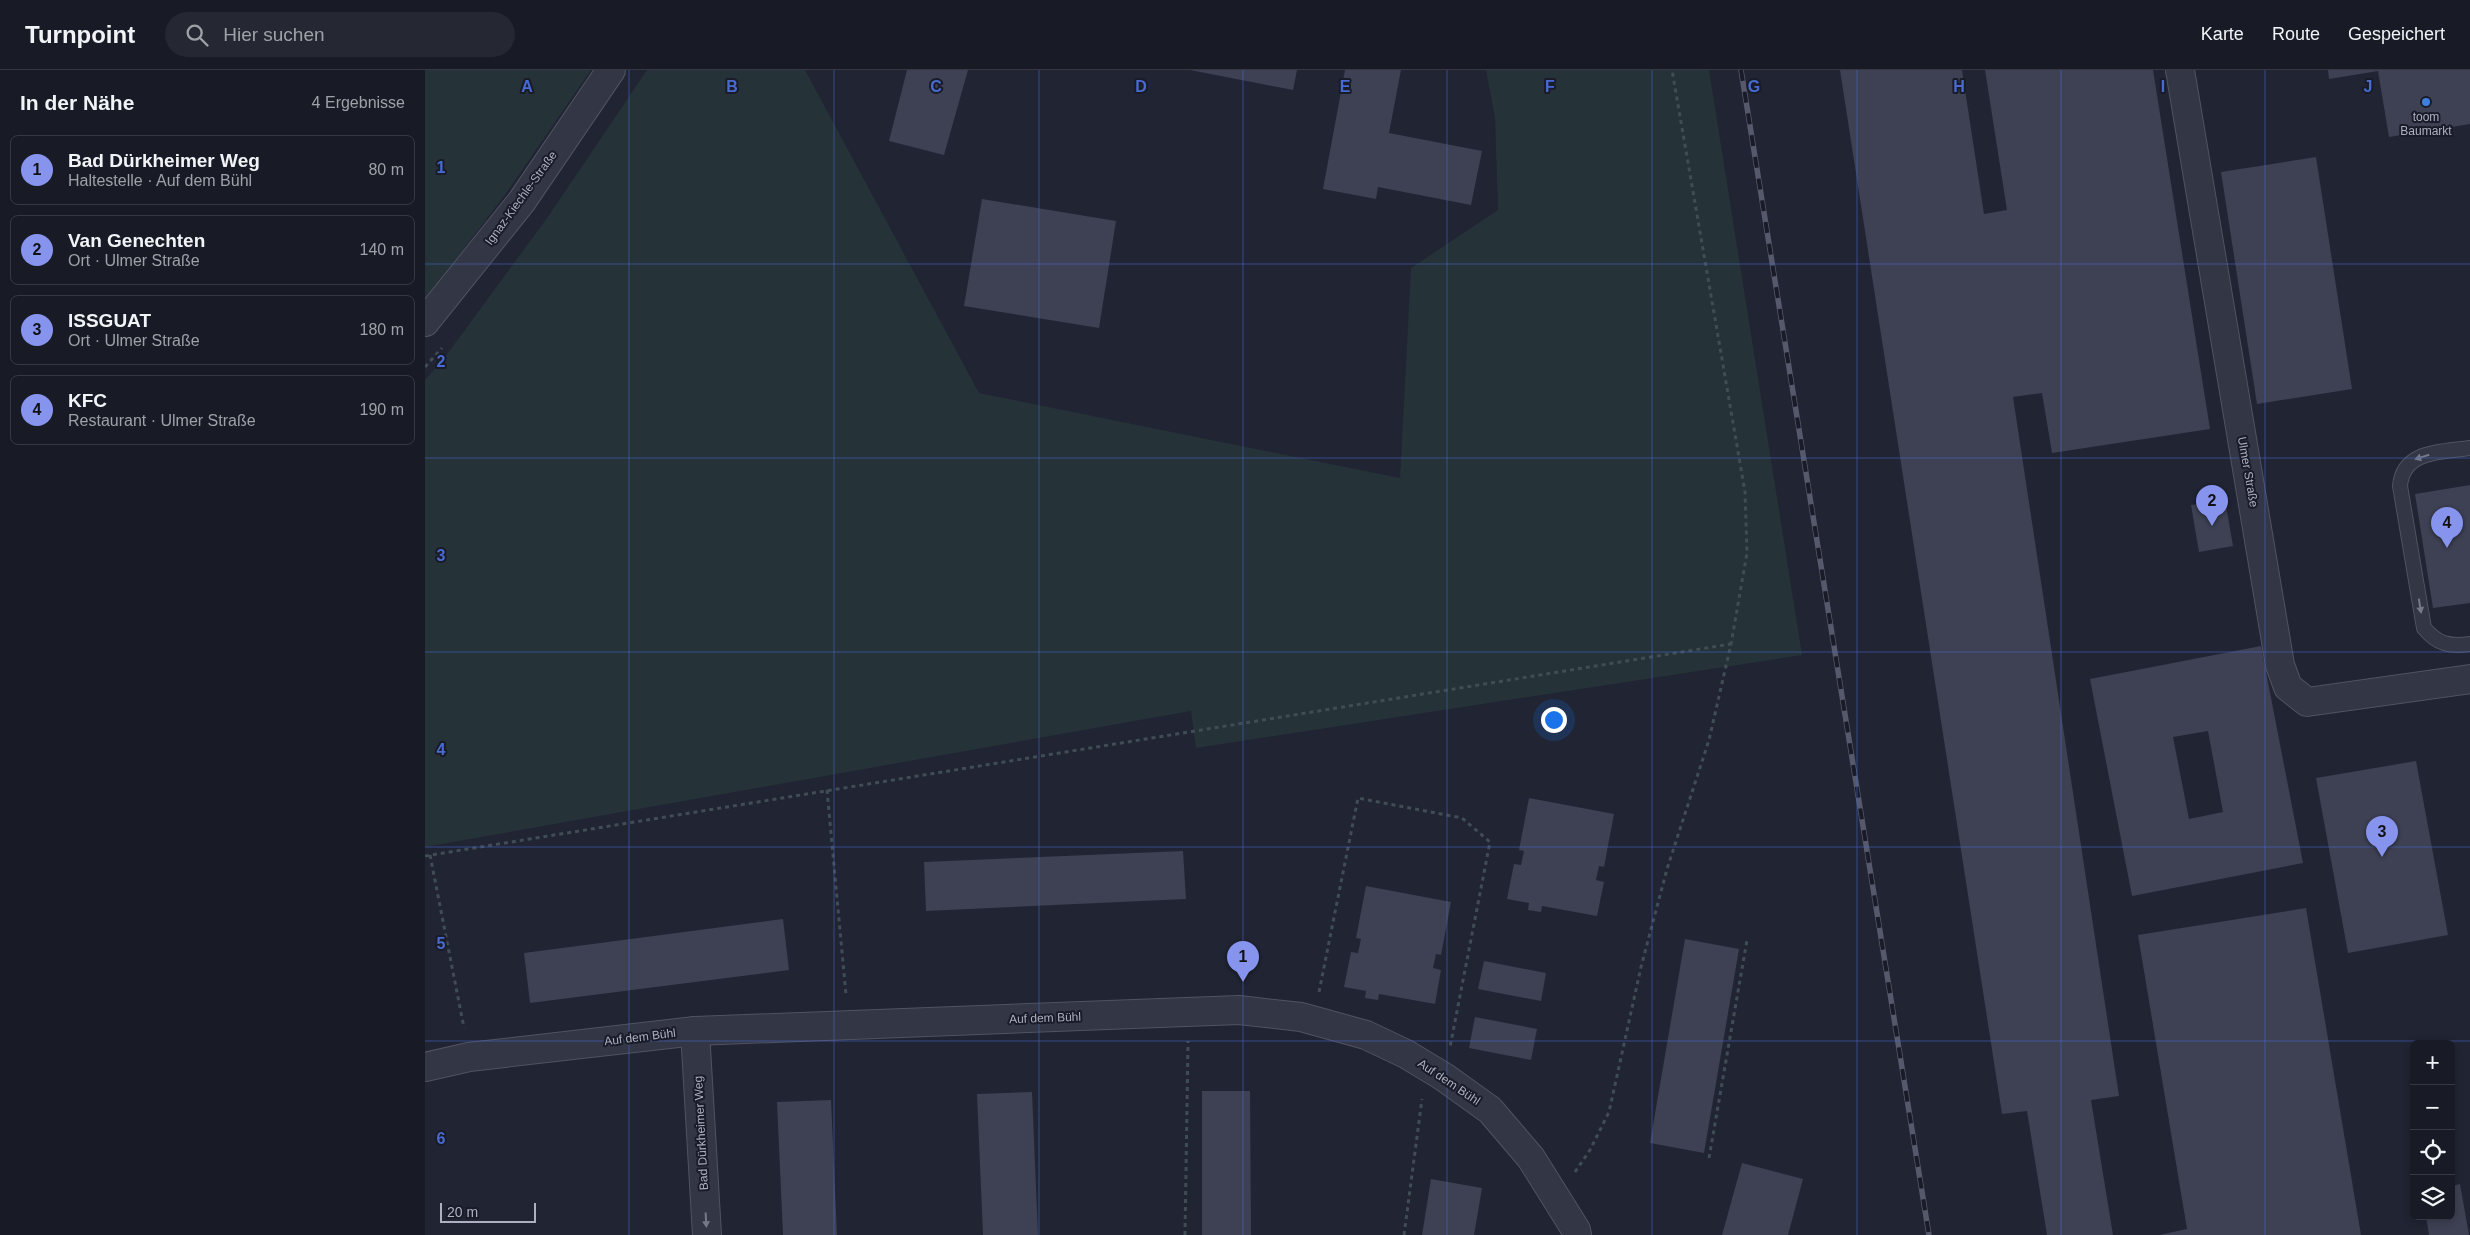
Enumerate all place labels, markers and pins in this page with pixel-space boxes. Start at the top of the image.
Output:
marker: toom Baumarkt [2420,96,2432,108]
place label: toom Baumarkt [2400,110,2452,138]
pin: 2 [2196,485,2228,526]
pin: 4 [2431,507,2463,548]
pin: 3 [2366,816,2398,857]
pin: 1 [1227,941,1259,982]

